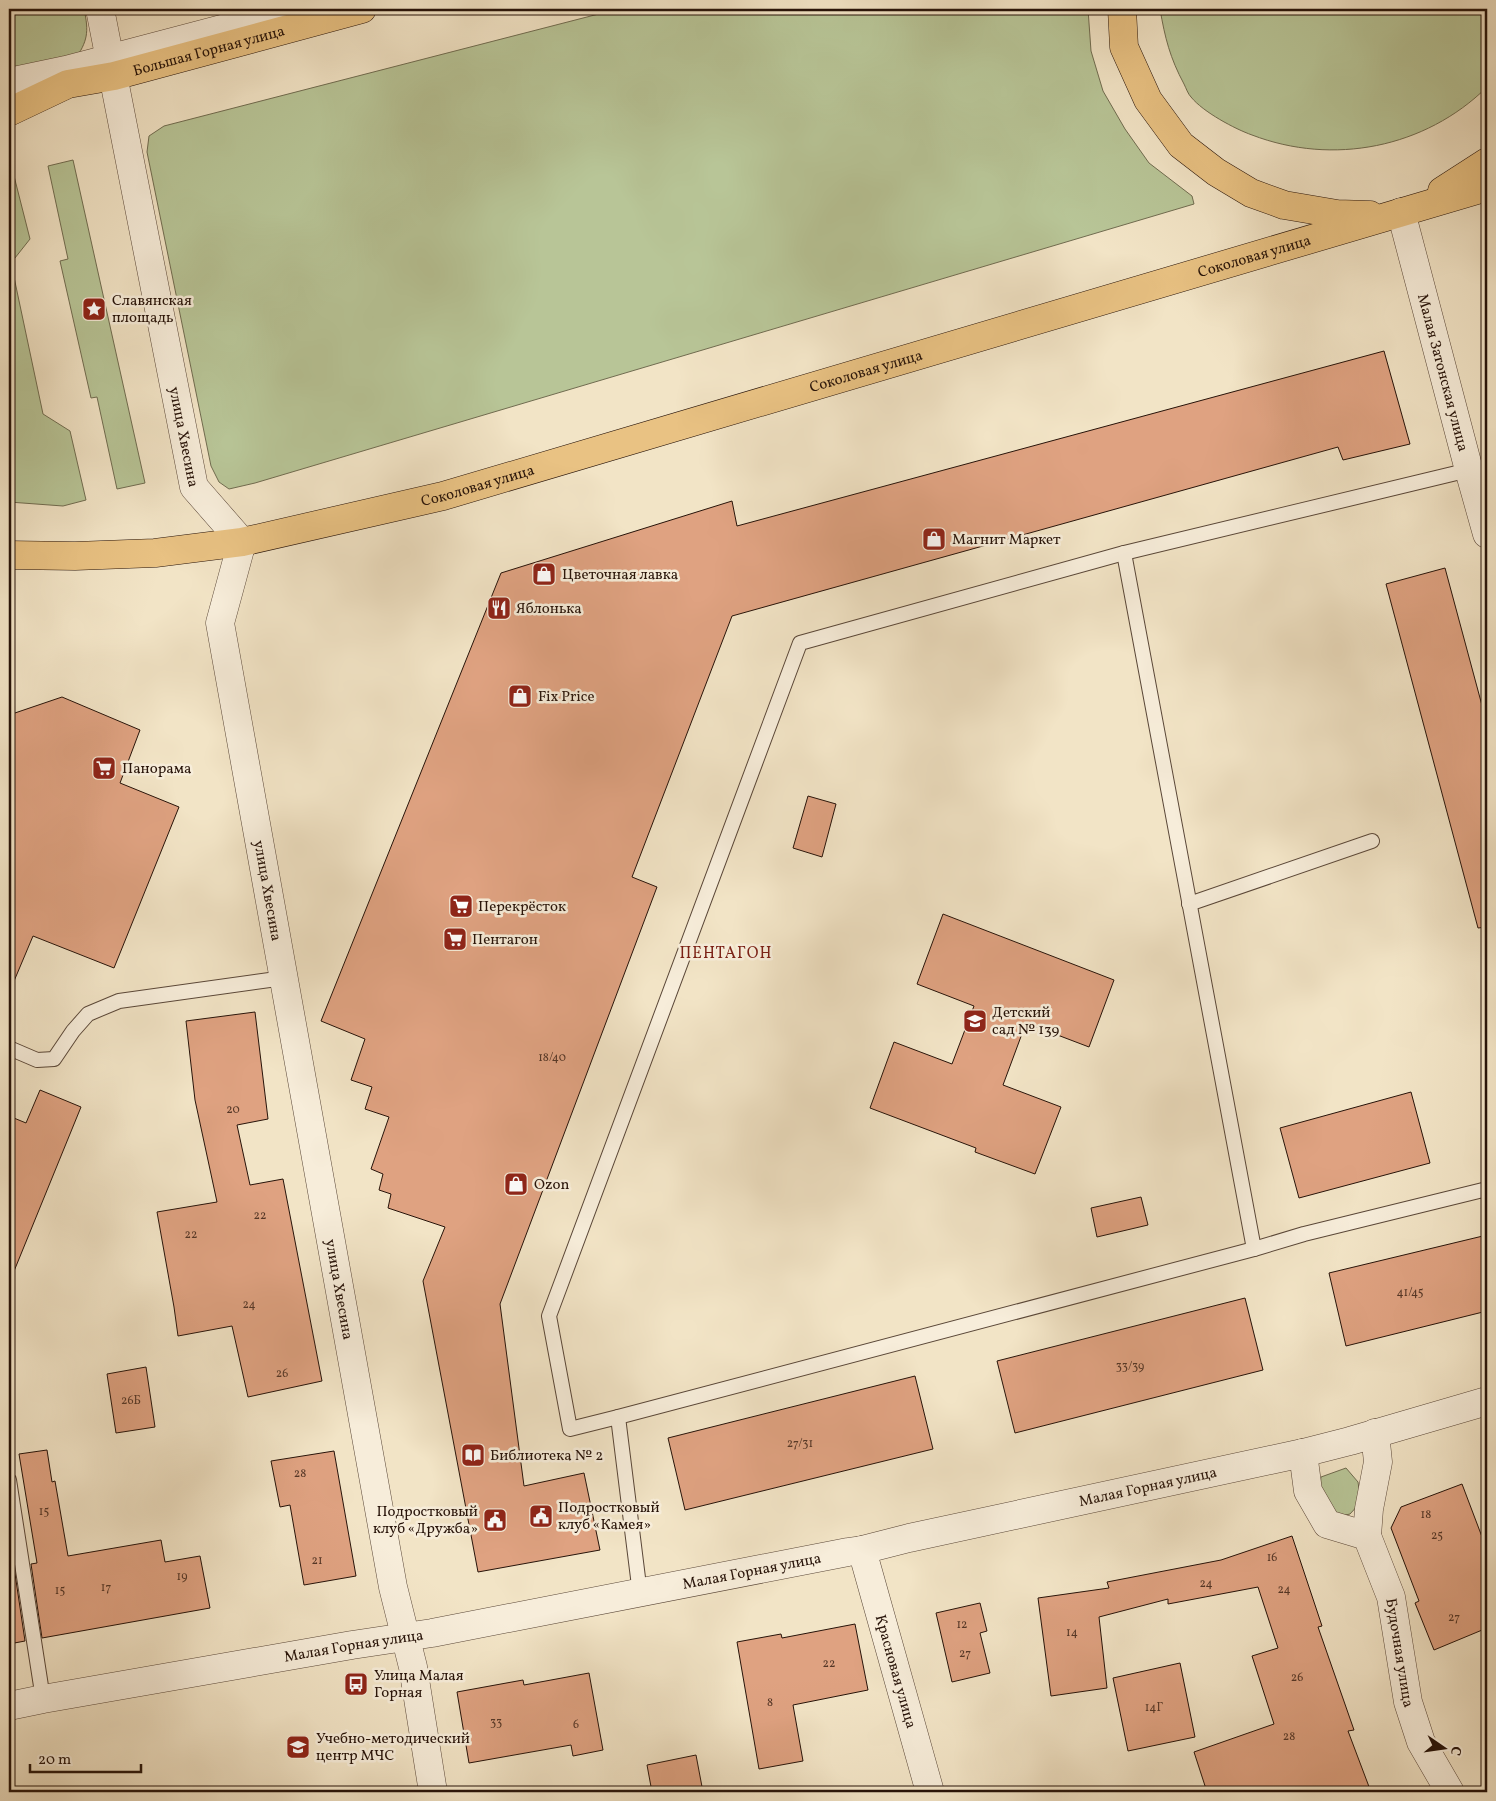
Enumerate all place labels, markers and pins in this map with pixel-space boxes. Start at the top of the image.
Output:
place label: Славянская площадь [112,291,192,329]
place icon: Славянская площадь [81,296,107,322]
shop icon: Магнит Маркет [921,526,947,552]
place label: Магнит Маркет [952,530,1061,551]
shop icon: Цветочная лавка [531,561,557,587]
place label: Цветочная лавка [562,565,678,586]
restaurant icon: Яблонька [486,595,512,621]
place label: Яблонька [516,599,582,620]
shop icon: Fix Price [507,683,533,709]
place label: Fix Price [538,687,595,708]
supermarket icon: Панорама [91,755,117,781]
place label: Панорама [122,759,192,780]
supermarket icon: Перекрёсток [448,893,474,919]
place label: Перекрёсток [478,897,566,918]
supermarket icon: Пентагон [442,926,468,952]
place label: Пентагон [472,930,538,951]
place label: Детский сад № 139 [992,1003,1059,1041]
school or university icon: Детский сад № 139 [962,1008,988,1034]
shop icon: Ozon [503,1171,529,1197]
place label: Ozon [534,1175,569,1196]
library icon: Библиотека № 2 [460,1442,486,1468]
place label: Библиотека № 2 [490,1446,603,1467]
place label: Подростковый клуб «Камея» [558,1498,660,1536]
place label: Подростковый клуб «Дружба» [373,1502,478,1540]
public building icon: Подростковый клуб «Камея» [528,1503,554,1529]
public building icon: Подростковый клуб «Дружба» [482,1507,508,1533]
place label: Улица Малая Горная [374,1666,464,1704]
bus stop icon: Улица Малая Горная [343,1671,369,1697]
place label: Учебно-методический центр МЧС [316,1729,470,1767]
school or university icon: Учебно-методический центр МЧС [285,1734,311,1760]

